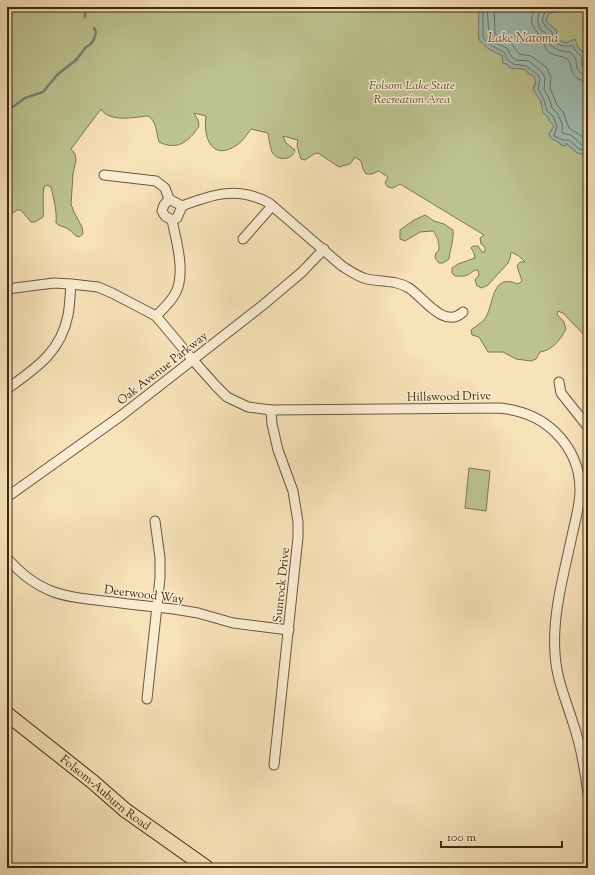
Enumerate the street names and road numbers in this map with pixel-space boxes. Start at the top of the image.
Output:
street label: Oak Avenue Parkway [114,328,212,410]
street label: Hillswood Drive [407,387,492,407]
street label: Sunrock Drive [269,546,295,624]
street label: Deerwood Way [103,581,185,609]
street label: Folsom-Auburn Road [56,751,154,835]

